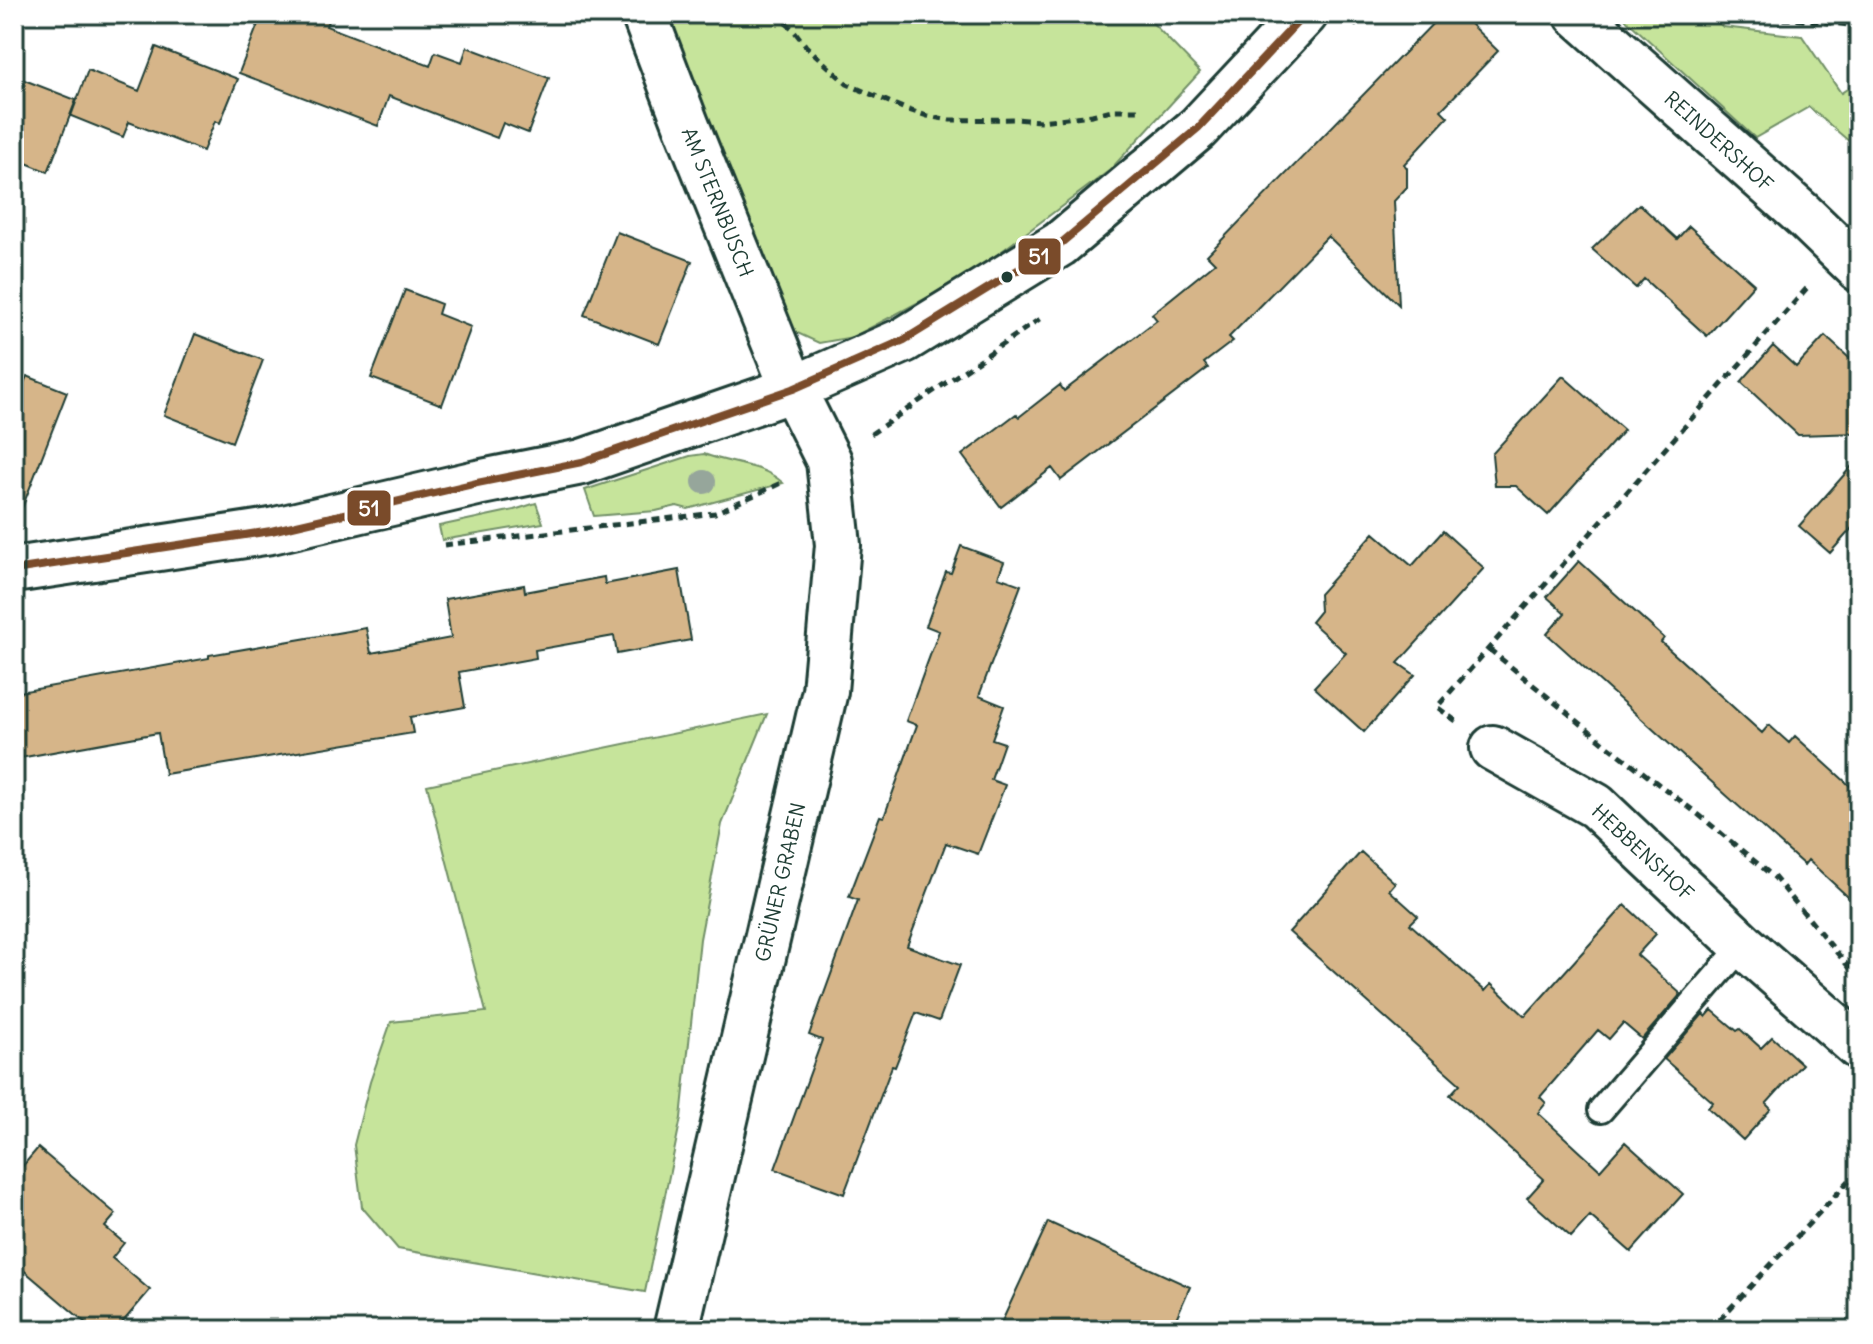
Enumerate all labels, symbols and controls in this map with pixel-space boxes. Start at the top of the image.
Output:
street label: REINDERSHOF [1659,86,1779,196]
street label: AM STERNBUSCH [677,124,759,280]
line badge: 51 [1017,237,1062,276]
text: 51 [1028,242,1050,270]
unlabelled marker [999,269,1015,285]
line badge: 51 [346,489,392,527]
text: 51 [358,494,380,522]
street label: HEBBENSHOF [1587,798,1699,906]
street label: GRÜNER GRABEN [750,800,810,964]

